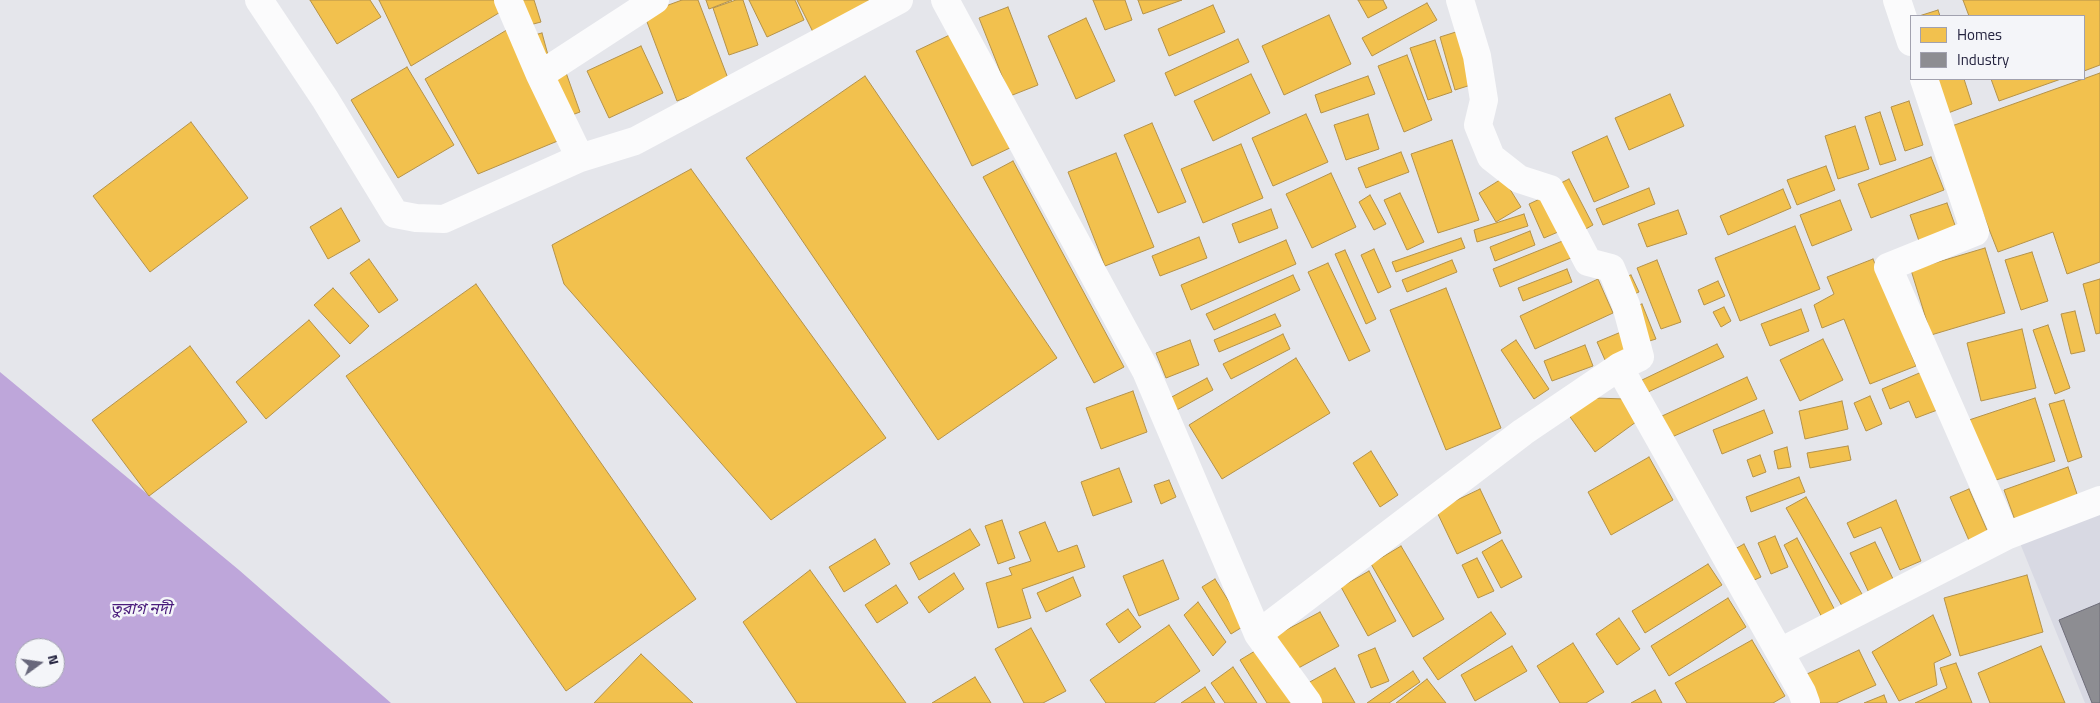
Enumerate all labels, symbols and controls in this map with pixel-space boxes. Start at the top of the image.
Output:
legend [1910,15,2085,80]
text: Homes [1957,23,2002,46]
text: Industry [1957,48,2009,71]
water label: তুরাগ নদী [110,600,172,620]
north arrow [15,638,65,688]
text: N [43,652,65,667]

